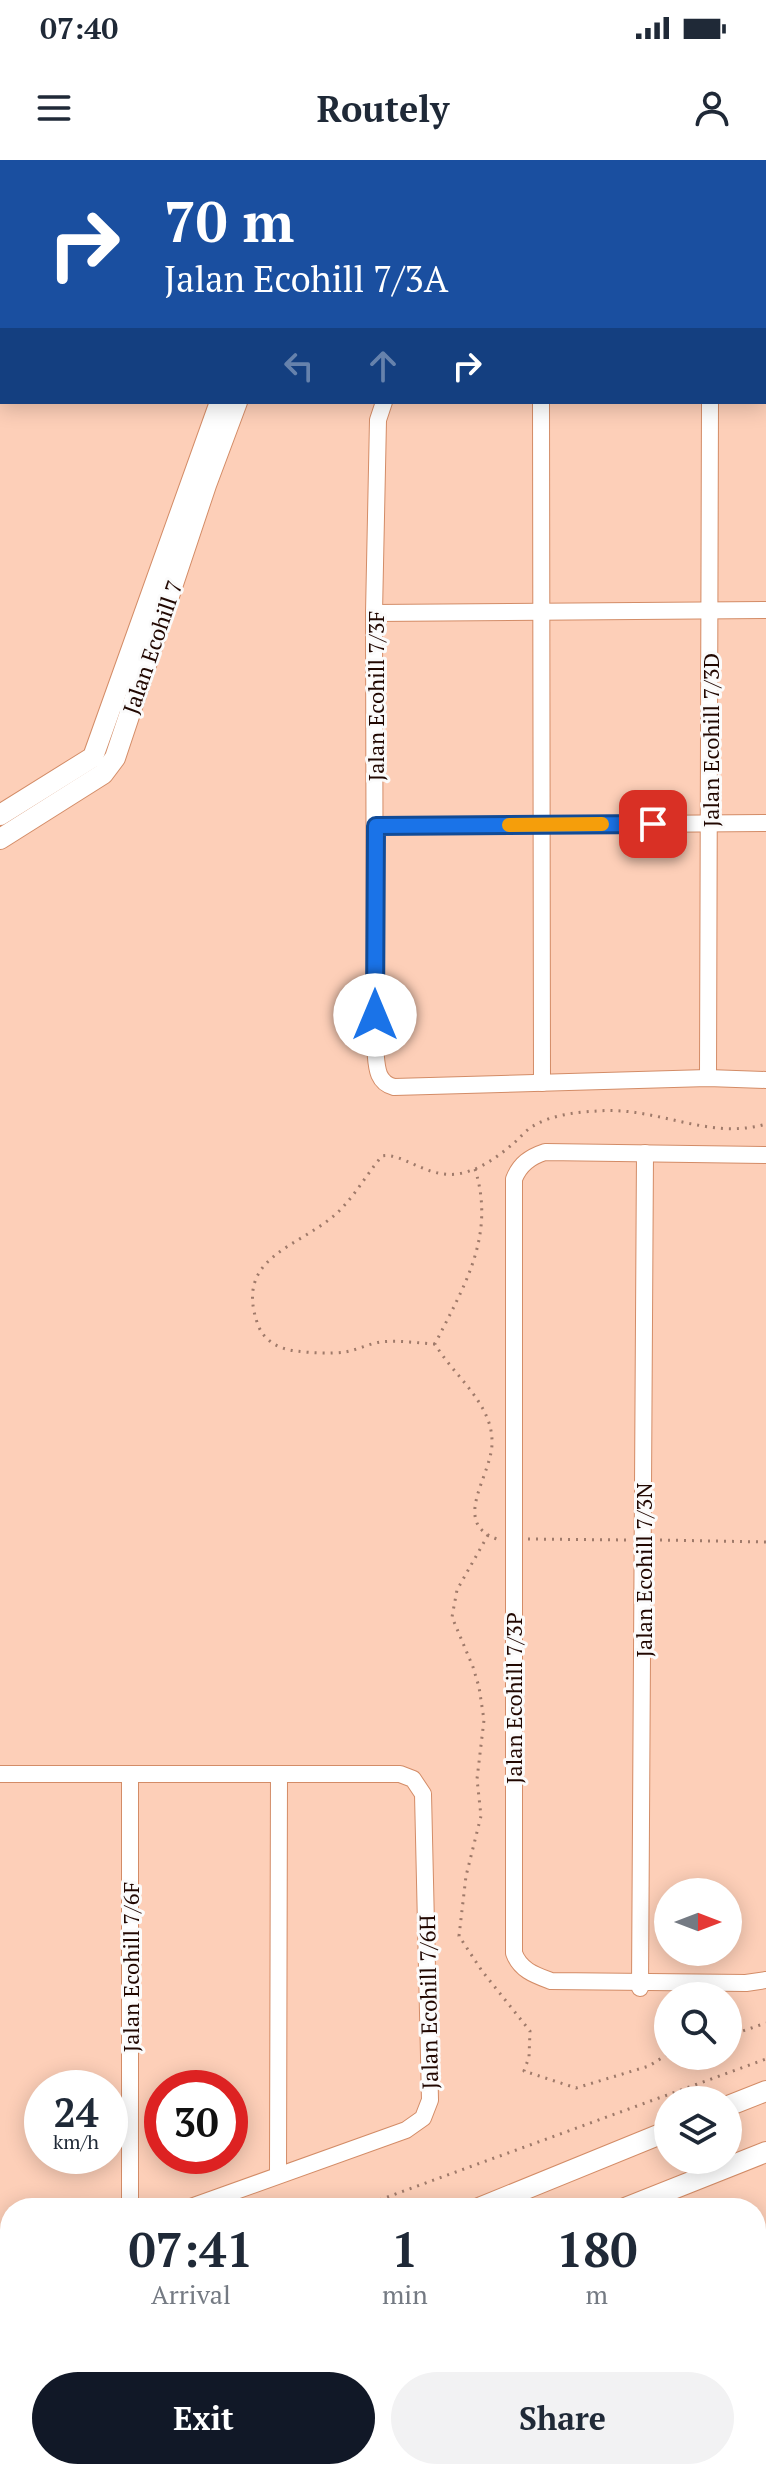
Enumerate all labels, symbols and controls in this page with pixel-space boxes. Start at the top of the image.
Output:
text: 07:40 [40,8,118,48]
text: Routely [317,85,449,132]
icon: menu [32,86,76,130]
icon: person [690,86,734,130]
text: 70 m [164,184,294,258]
icon: right [32,192,136,296]
text: Jalan Ecohill 7/3A [164,255,448,302]
icon: left [277,344,321,388]
icon: ahead [361,344,405,388]
icon: right [445,344,489,388]
street label: Jalan Ecohill 7 [116,576,188,718]
street label: Jalan Ecohill 7/3F [361,611,390,781]
street label: Jalan Ecohill 7/3D [696,653,725,827]
pin [619,790,687,858]
icon: arrive [631,802,675,846]
position arrow [333,973,417,1057]
street label: Jalan Ecohill 7/3N [629,1483,658,1657]
street label: Jalan Ecohill 7/3P [499,1612,528,1784]
north arrow [654,1878,742,1966]
map controls [654,1878,742,2174]
street label: Jalan Ecohill 7/6F [116,1882,145,2052]
street label: Jalan Ecohill 7/6H [412,1914,444,2090]
button: search [654,1982,742,2070]
speed limit sign: 30 [144,2070,248,2174]
text: 24 [53,2085,99,2138]
button: layers [654,2086,742,2174]
text: km/h [53,2128,99,2155]
text: 07:41 [128,2217,253,2281]
text: 1 [391,2217,418,2281]
text: 180 [556,2217,638,2281]
text: Arrival [151,2277,231,2311]
text: min [382,2277,428,2311]
text: m [586,2277,608,2311]
button: Exit [32,2372,375,2464]
button: Share [391,2372,734,2464]

